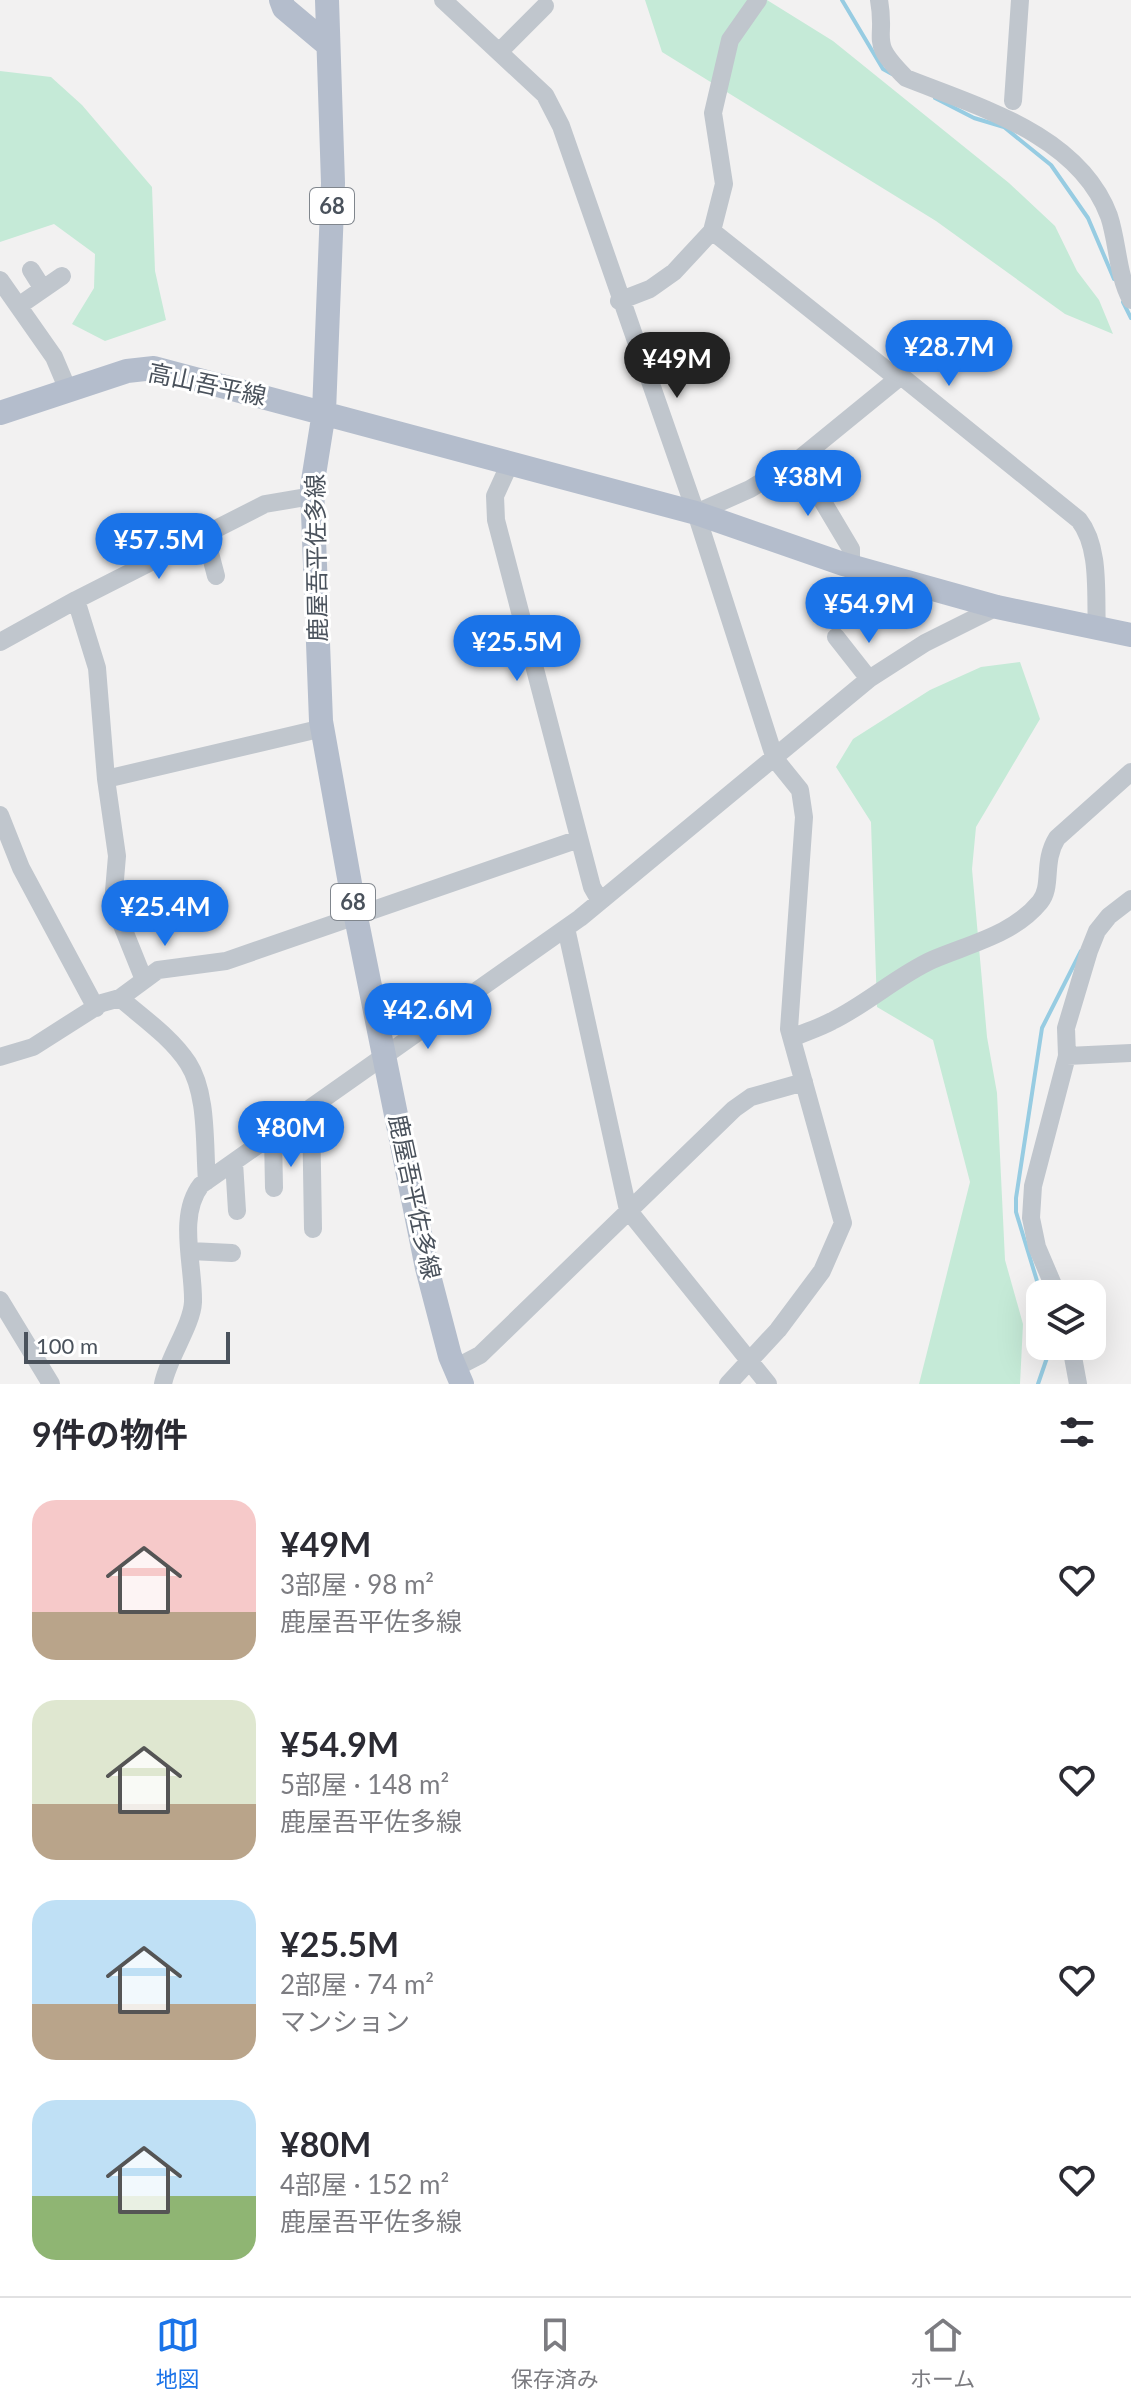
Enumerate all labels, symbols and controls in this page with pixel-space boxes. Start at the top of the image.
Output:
road number: 68 [310,188,354,224]
pin: ¥28.7M [884,320,1014,388]
text: ¥28.7M [903,330,995,362]
pin: ¥49M [630,332,724,400]
text: ¥49M [642,342,712,374]
street label: 高山吾平線 [146,357,269,410]
pin: ¥38M [761,450,855,518]
text: ¥38M [773,460,843,492]
street label: 鹿屋吾平佐多線 [300,474,331,642]
pin: ¥57.5M [94,513,224,581]
text: ¥57.5M [113,523,205,555]
pin: ¥54.9M [804,577,934,645]
text: ¥54.9M [823,587,915,619]
pin: ¥25.5M [452,615,582,683]
text: ¥25.5M [471,625,563,657]
pin: ¥25.4M [100,880,230,948]
road number: 68 [331,884,375,920]
text: ¥25.4M [119,890,211,922]
pin: ¥42.6M [363,983,493,1051]
text: ¥42.6M [382,993,474,1025]
pin: ¥80M [244,1101,338,1169]
text: ¥80M [256,1111,326,1143]
street label: 鹿屋吾平佐多線 [384,1112,447,1282]
map controls [1026,1280,1106,1360]
button: layers [1026,1280,1106,1360]
scale bar [24,1328,230,1364]
text: 100 m [36,1332,98,1359]
icon: filters [1055,1410,1099,1454]
text: 9件の物件 [32,1413,188,1454]
text: ¥49M [280,1523,371,1564]
icon: home [96,1532,192,1628]
icon: heart [1055,1558,1099,1602]
text: 3部屋 · 98 m² [280,1568,434,1600]
text: 鹿屋吾平佐多線 [280,1605,462,1637]
text: ¥54.9M [280,1723,399,1764]
icon: home [96,1732,192,1828]
icon: heart [1055,1758,1099,1802]
text: 5部屋 · 148 m² [280,1768,449,1800]
text: 鹿屋吾平佐多線 [280,1805,462,1837]
text: ¥25.5M [280,1923,399,1964]
icon: home [96,1932,192,2028]
icon: heart [1055,1958,1099,2002]
text: 2部屋 · 74 m² [280,1968,434,2000]
text: マンション [280,2005,410,2037]
text: ¥80M [280,2123,371,2164]
icon: home [96,2132,192,2228]
icon: heart [1055,2158,1099,2202]
text: 4部屋 · 152 m² [280,2168,449,2200]
text: 鹿屋吾平佐多線 [280,2205,462,2237]
tab: 地図 [156,2313,200,2393]
tab: 保存済み [511,2313,599,2393]
tab: ホーム [910,2313,975,2393]

